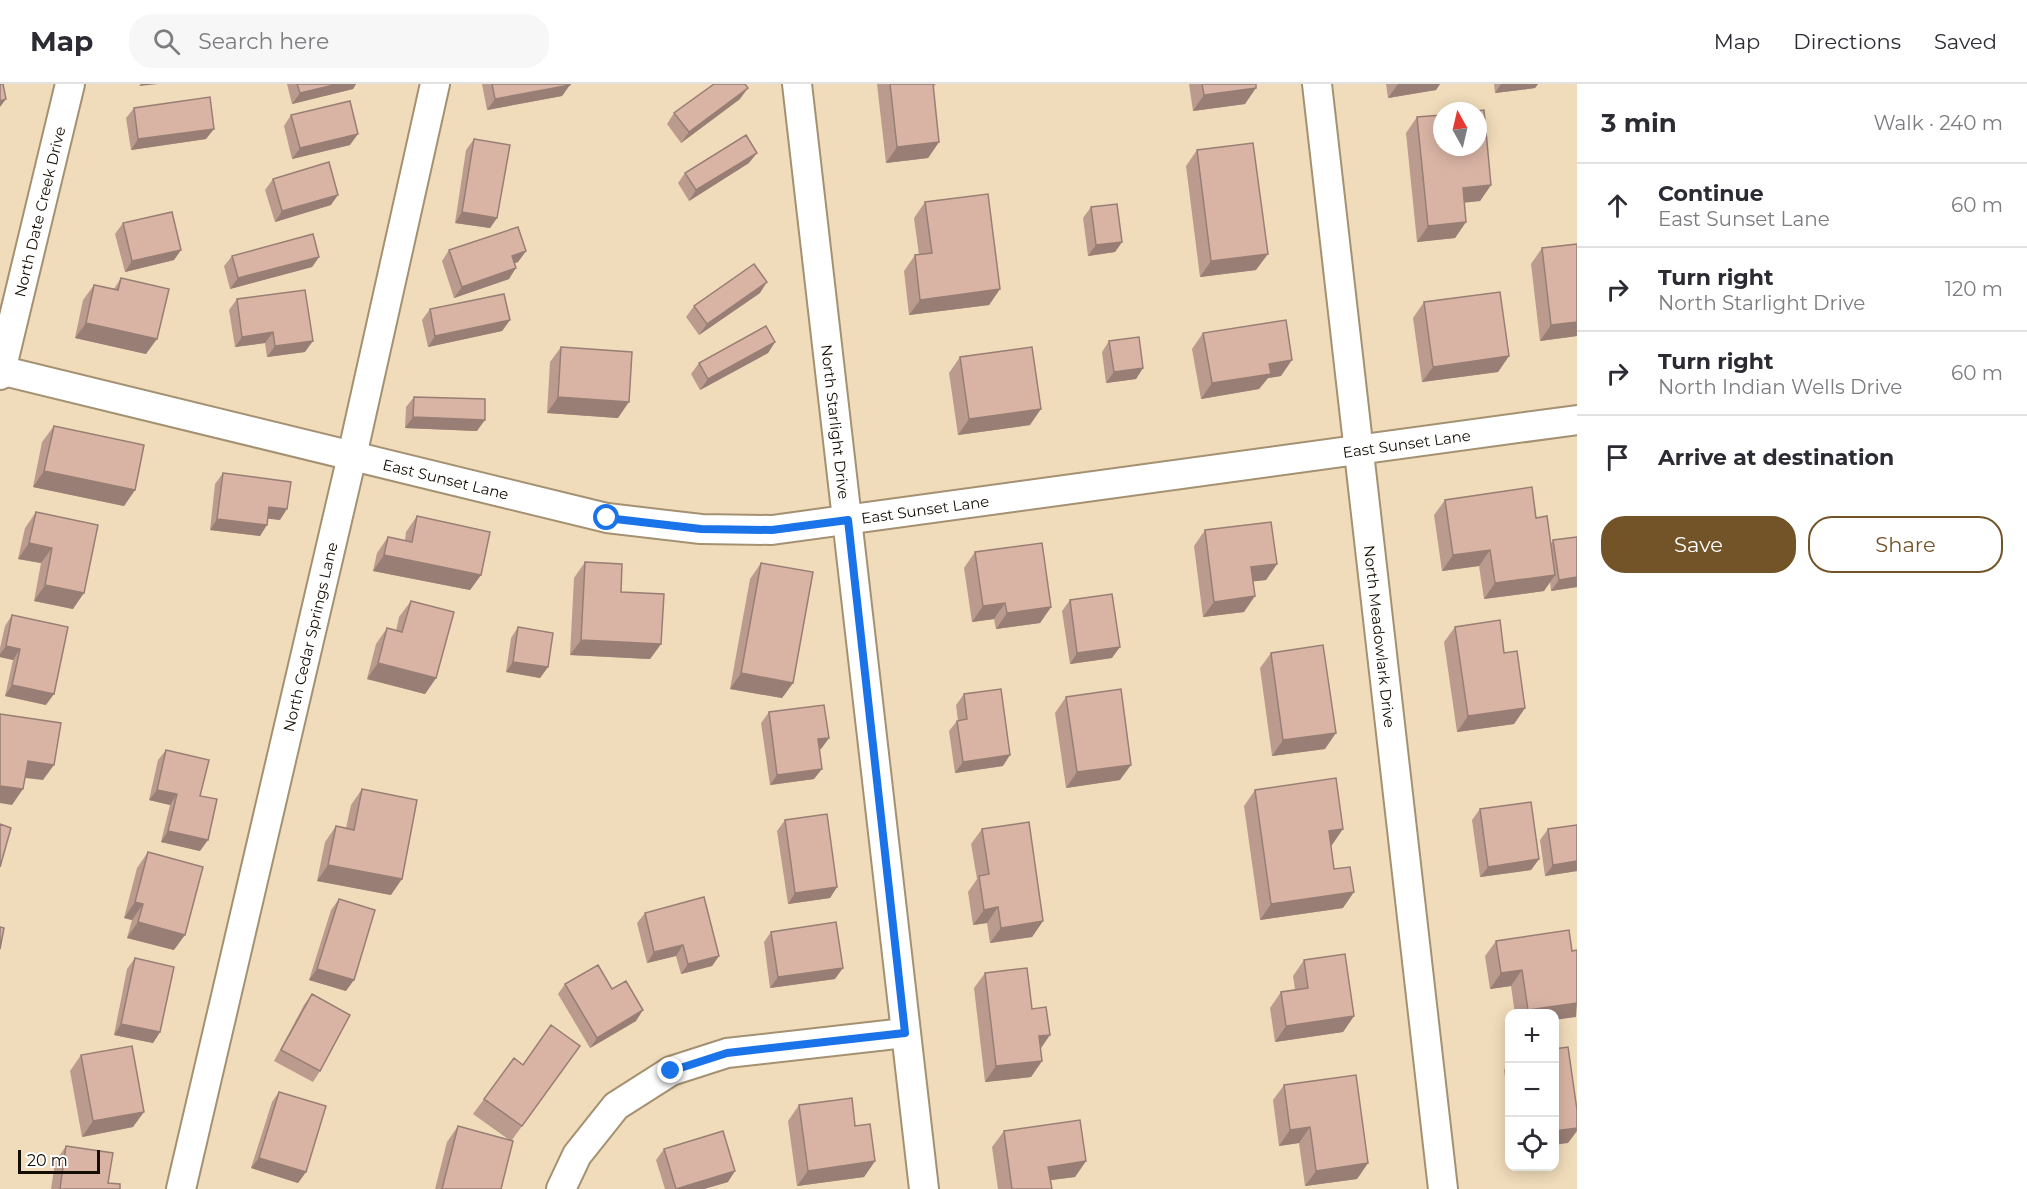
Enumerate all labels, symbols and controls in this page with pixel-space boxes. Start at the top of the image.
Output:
search box [129,14,549,68]
text: Map [30,24,93,58]
icon: search [150,25,183,58]
text: Search here [198,28,329,55]
text: Map [1714,29,1760,54]
text: Directions [1793,29,1901,54]
text: Saved [1934,29,1997,54]
north arrow [1433,102,1487,156]
text: 3 min [1601,107,1677,139]
text: Walk · 240 m [1873,111,2003,135]
street label: North Date Creek Drive [10,124,69,299]
text: Continue [1658,180,1764,207]
icon: ahead [1601,189,1634,222]
text: 60 m [1951,193,2003,217]
text: East Sunset Lane [1658,207,1830,231]
text: Turn right [1658,264,1773,291]
icon: right [1601,273,1634,306]
text: 120 m [1945,277,2003,301]
text: North Starlight Drive [1658,291,1865,315]
street label: North Starlight Drive [817,343,854,500]
text: Turn right [1658,348,1773,375]
icon: right [1601,357,1634,390]
text: 60 m [1951,361,2003,385]
text: North Indian Wells Drive [1658,375,1902,399]
street label: East Sunset Lane [1342,425,1472,461]
icon: arrive [1601,441,1634,474]
text: Arrive at destination [1658,444,1894,471]
street label: East Sunset Lane [381,454,511,503]
street label: East Sunset Lane [860,491,990,527]
route start [593,504,619,530]
button: Save [1601,516,1796,573]
button: Share [1808,516,2003,573]
street label: North Cedar Springs Lane [278,540,341,734]
street label: North Meadowlark Drive [1360,544,1400,729]
map controls [1505,1009,1559,1171]
button: + [1505,1009,1559,1063]
route end [657,1057,683,1083]
button: − [1505,1063,1559,1117]
button: locate [1505,1117,1559,1171]
scale bar [18,1147,100,1174]
text: 20 m [27,1151,68,1170]

